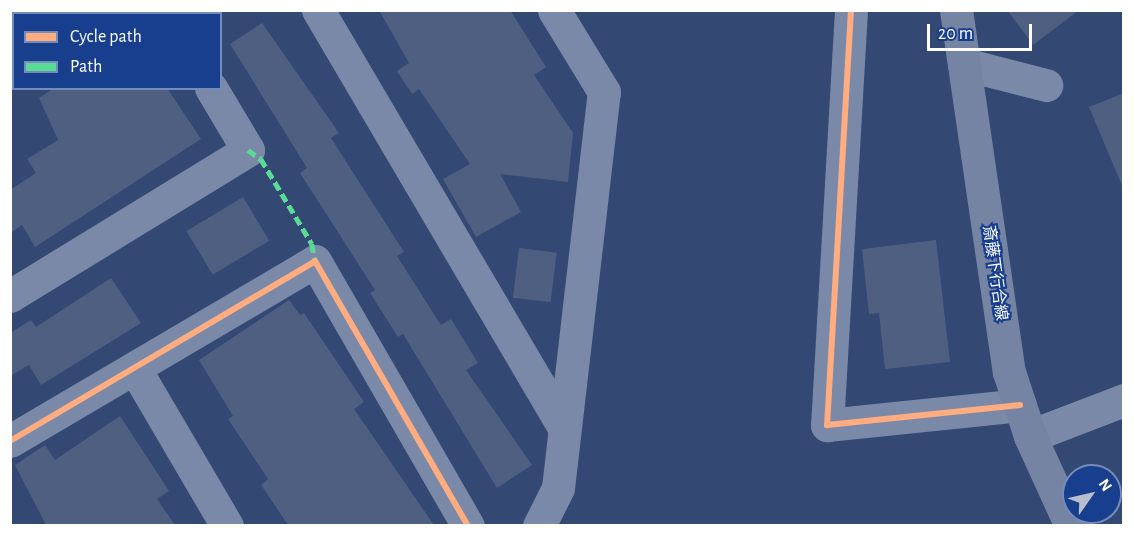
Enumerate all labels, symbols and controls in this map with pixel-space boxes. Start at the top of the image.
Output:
legend [12,12,222,90]
scale bar [930,12,1035,50]
text: 20 m [938,25,973,43]
text: Cycle path [70,28,142,46]
text: Path [70,58,102,76]
street label: 斎藤下行合線 [979,224,1011,322]
north arrow [1062,464,1122,524]
text: N [1096,476,1115,494]

